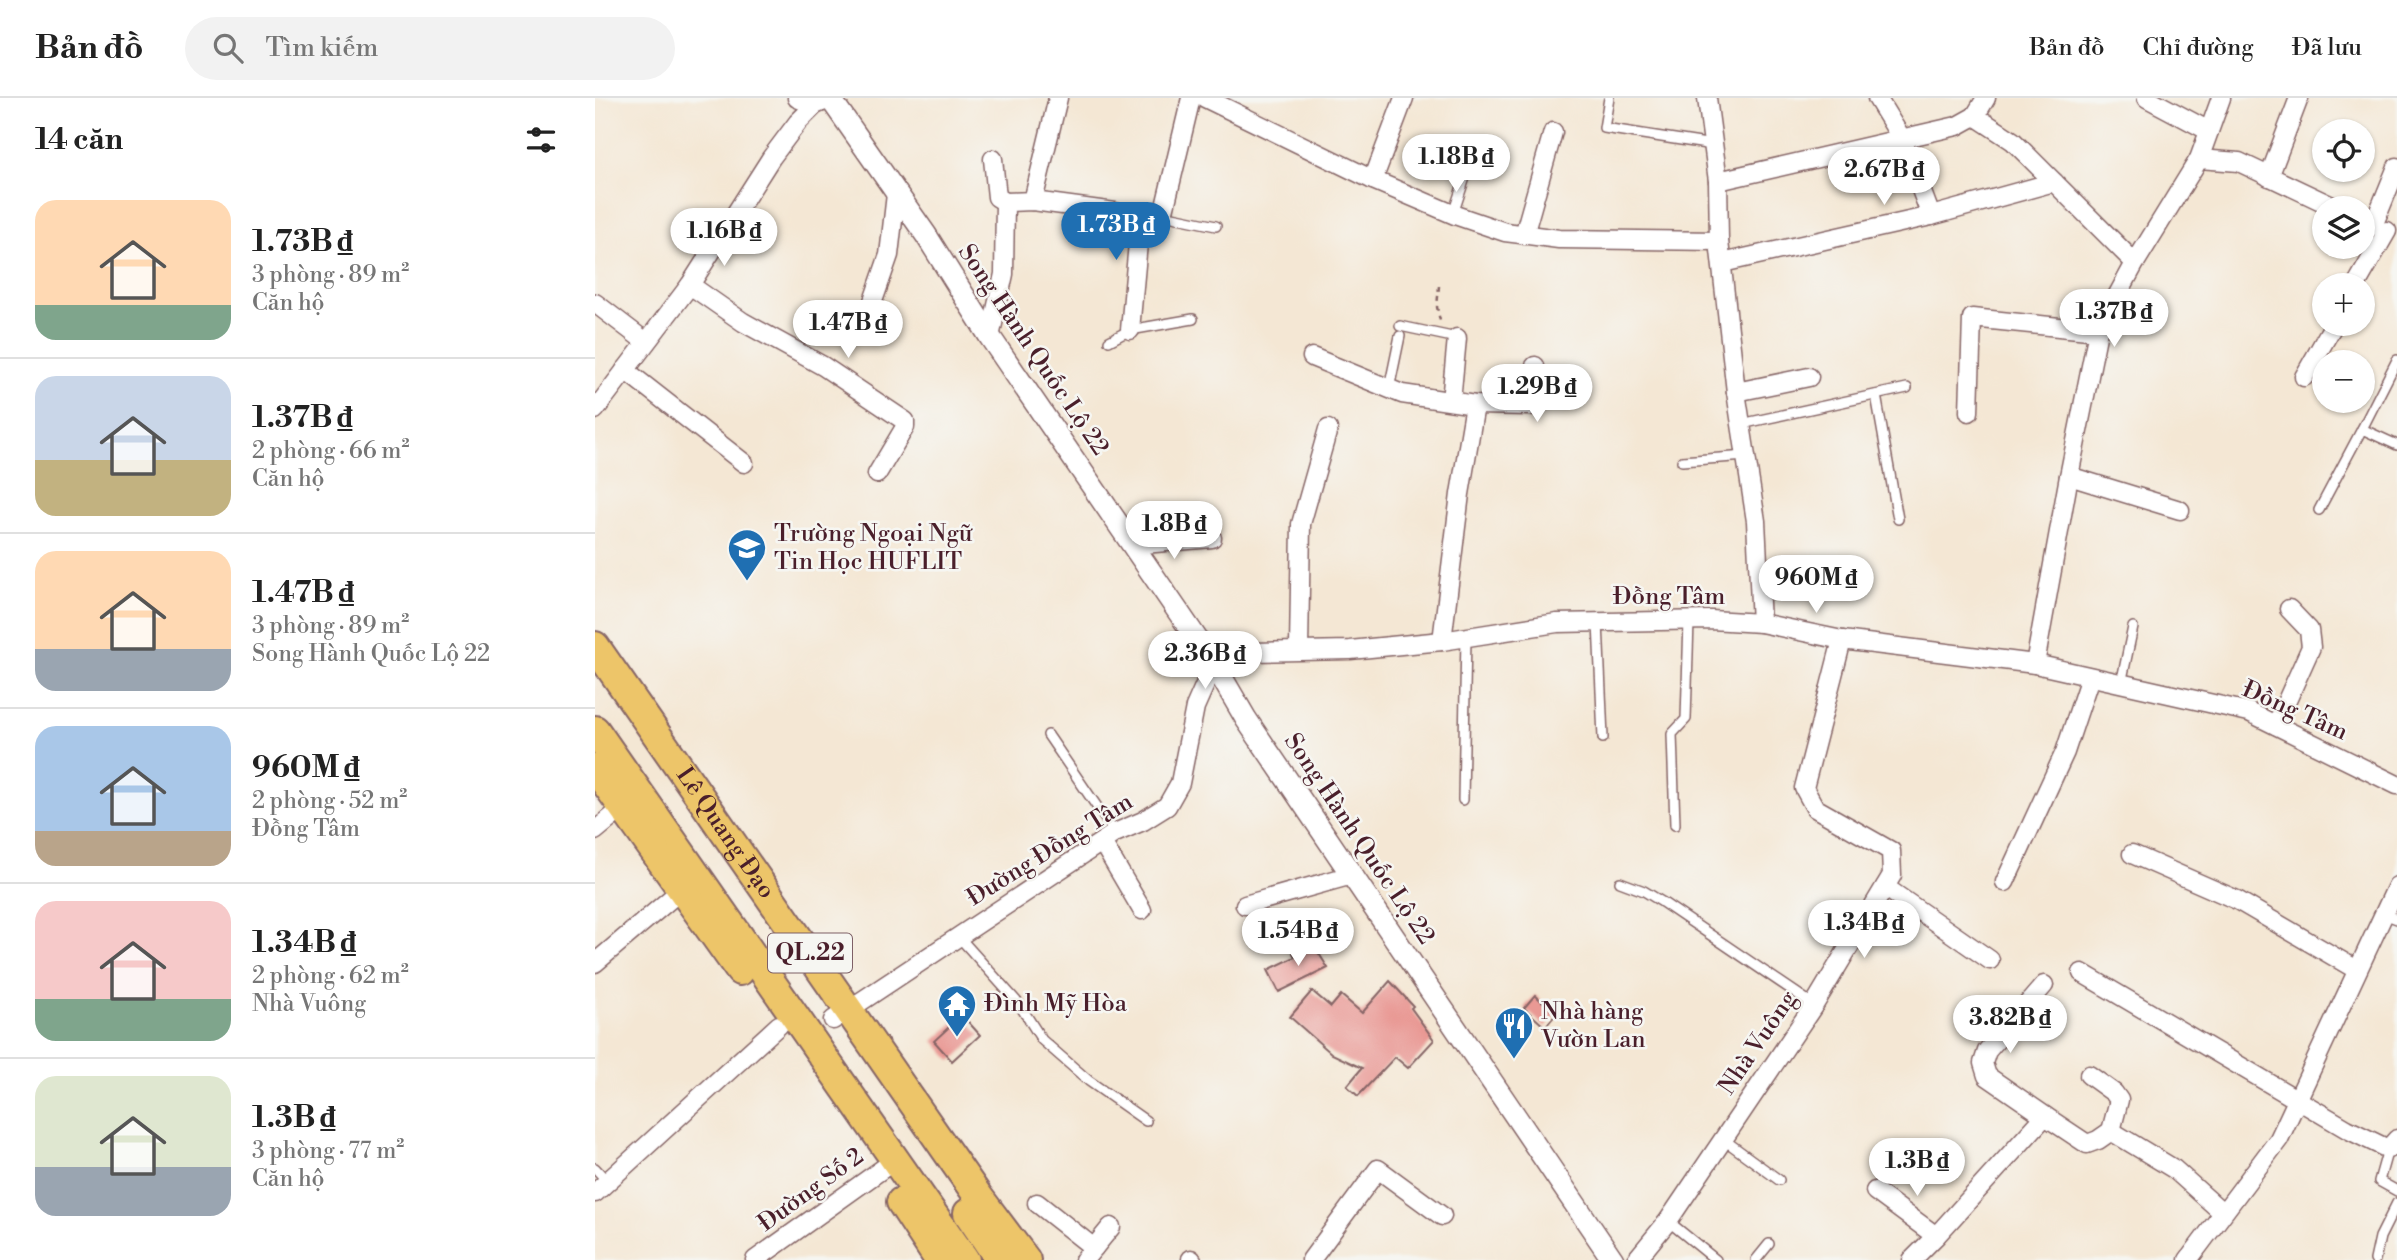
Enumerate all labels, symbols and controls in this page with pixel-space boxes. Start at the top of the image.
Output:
search box [185,17,675,80]
text: Bản đồ [35,28,143,69]
icon: search [209,29,247,67]
text: Tìm kiếm [265,32,378,64]
text: Bản đồ [2029,33,2105,63]
text: Chỉ đường [2143,33,2254,63]
text: Đã lưu [2292,33,2362,63]
map controls [2312,119,2375,413]
button: locate [2312,119,2375,182]
text: 14 căn [35,121,123,159]
icon: filters [522,121,560,159]
pin: 1.18B ₫ [1391,134,1521,194]
text: 1.18B ₫ [1418,143,1494,171]
pin: 2.67B ₫ [1819,148,1949,207]
text: 2.67B ₫ [1844,156,1924,184]
button: layers [2312,196,2375,259]
pin: 1.73B ₫ [1051,202,1181,262]
pin: 1.16B ₫ [659,208,789,268]
text: 1.73B ₫ [1077,211,1155,239]
text: 1.16B ₫ [686,217,762,245]
text: 1.73B ₫ [252,223,353,261]
icon: home [91,228,175,312]
street label: Song Hành Quốc Lộ 22 [951,239,1115,461]
text: 3 phòng · 89 m² [252,261,409,289]
button: + [2312,273,2375,336]
text: Căn hộ [252,289,325,317]
pin: 1.37B ₫ [2049,289,2179,349]
text: 1.37B ₫ [2075,298,2153,326]
pin: 1.47B ₫ [783,300,913,360]
text: 1.47B ₫ [809,309,887,337]
button: − [2312,350,2375,413]
pin: 1.29B ₫ [1472,364,1602,424]
text: 1.29B ₫ [1497,373,1577,401]
text: 1.37B ₫ [252,399,353,437]
icon: home [91,404,175,488]
text: 2 phòng · 66 m² [252,437,410,465]
text: Căn hộ [252,465,325,493]
pin: 1.8B ₫ [1117,502,1231,561]
text: 1.8B ₫ [1142,510,1206,538]
place label: Trường Ngoại Ngữ Tin Học HUFLIT [774,519,973,577]
school or university icon: Trường Ngoại Ngữ Tin Học HUFLIT [726,527,768,582]
pin: 960M ₫ [1759,556,1873,615]
text: 960M ₫ [1775,564,1857,592]
text: 1.47B ₫ [252,574,354,612]
icon: home [91,579,175,663]
street label: Đồng Tâm [1613,582,1725,612]
text: 3 phòng · 89 m² [252,612,409,640]
pin: 2.36B ₫ [1140,632,1270,691]
text: Song Hành Quốc Lộ 22 [252,640,490,668]
text: 2.36B ₫ [1164,640,1246,668]
street label: Đồng Tâm [2238,674,2352,748]
street label: Song Hành Quốc Lộ 22 [1277,728,1441,950]
text: 960M ₫ [252,749,360,787]
icon: home [91,754,175,838]
street label: Lê Quang Đạo [669,762,781,905]
text: 2 phòng · 52 m² [252,787,407,815]
street label: Đường Đồng Tâm [961,787,1139,913]
text: Đồng Tâm [252,815,360,843]
pin: 1.34B ₫ [1799,900,1929,960]
pin: 1.54B ₫ [1233,908,1363,968]
text: 1.34B ₫ [1824,909,1904,937]
text: 1.54B ₫ [1258,917,1338,945]
text: 1.34B ₫ [252,924,356,962]
icon: home [91,929,175,1013]
road number: QL.22 [768,933,852,972]
text: 2 phòng · 62 m² [252,962,409,990]
temple icon: Đình Mỹ Hòa [936,983,978,1038]
street label: Nhà Vuông [1712,985,1804,1101]
place label: Đình Mỹ Hòa [984,989,1128,1019]
text: Nhà Vuông [252,990,366,1018]
pin: 3.82B ₫ [1945,996,2075,1055]
place label: Nhà hàng Vườn Lan [1540,997,1646,1055]
text: 3.82B ₫ [1969,1004,2051,1032]
restaurant icon: Nhà hàng Vườn Lan [1493,1005,1535,1060]
text: 1.3B ₫ [252,1099,336,1137]
icon: home [91,1104,175,1188]
text: 3 phòng · 77 m² [252,1137,404,1165]
pin: 1.3B ₫ [1860,1138,1974,1198]
street label: Đường Số 2 [752,1142,870,1238]
text: 1.3B ₫ [1885,1147,1949,1175]
text: Căn hộ [252,1165,325,1193]

